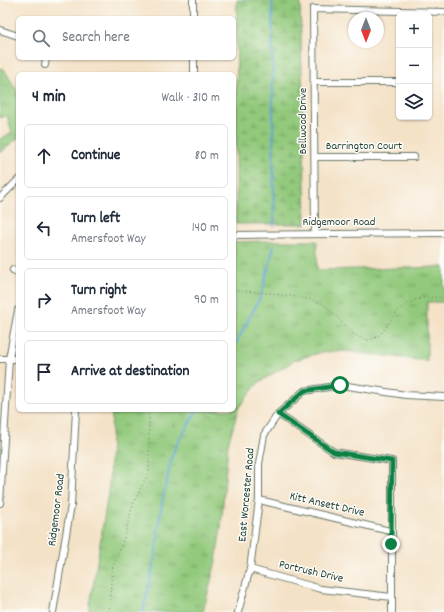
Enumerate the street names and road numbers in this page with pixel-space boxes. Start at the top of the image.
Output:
street label: Bellwood Drive [295,88,312,154]
street label: Barrington Court [326,138,403,155]
street label: Ridgemoor Road [303,214,375,231]
street label: East Worcester Road [234,447,260,543]
street label: Ridgemoor Road [44,473,70,547]
street label: Kitt Ansett Drive [288,488,366,522]
street label: Portrush Drive [277,556,345,588]

